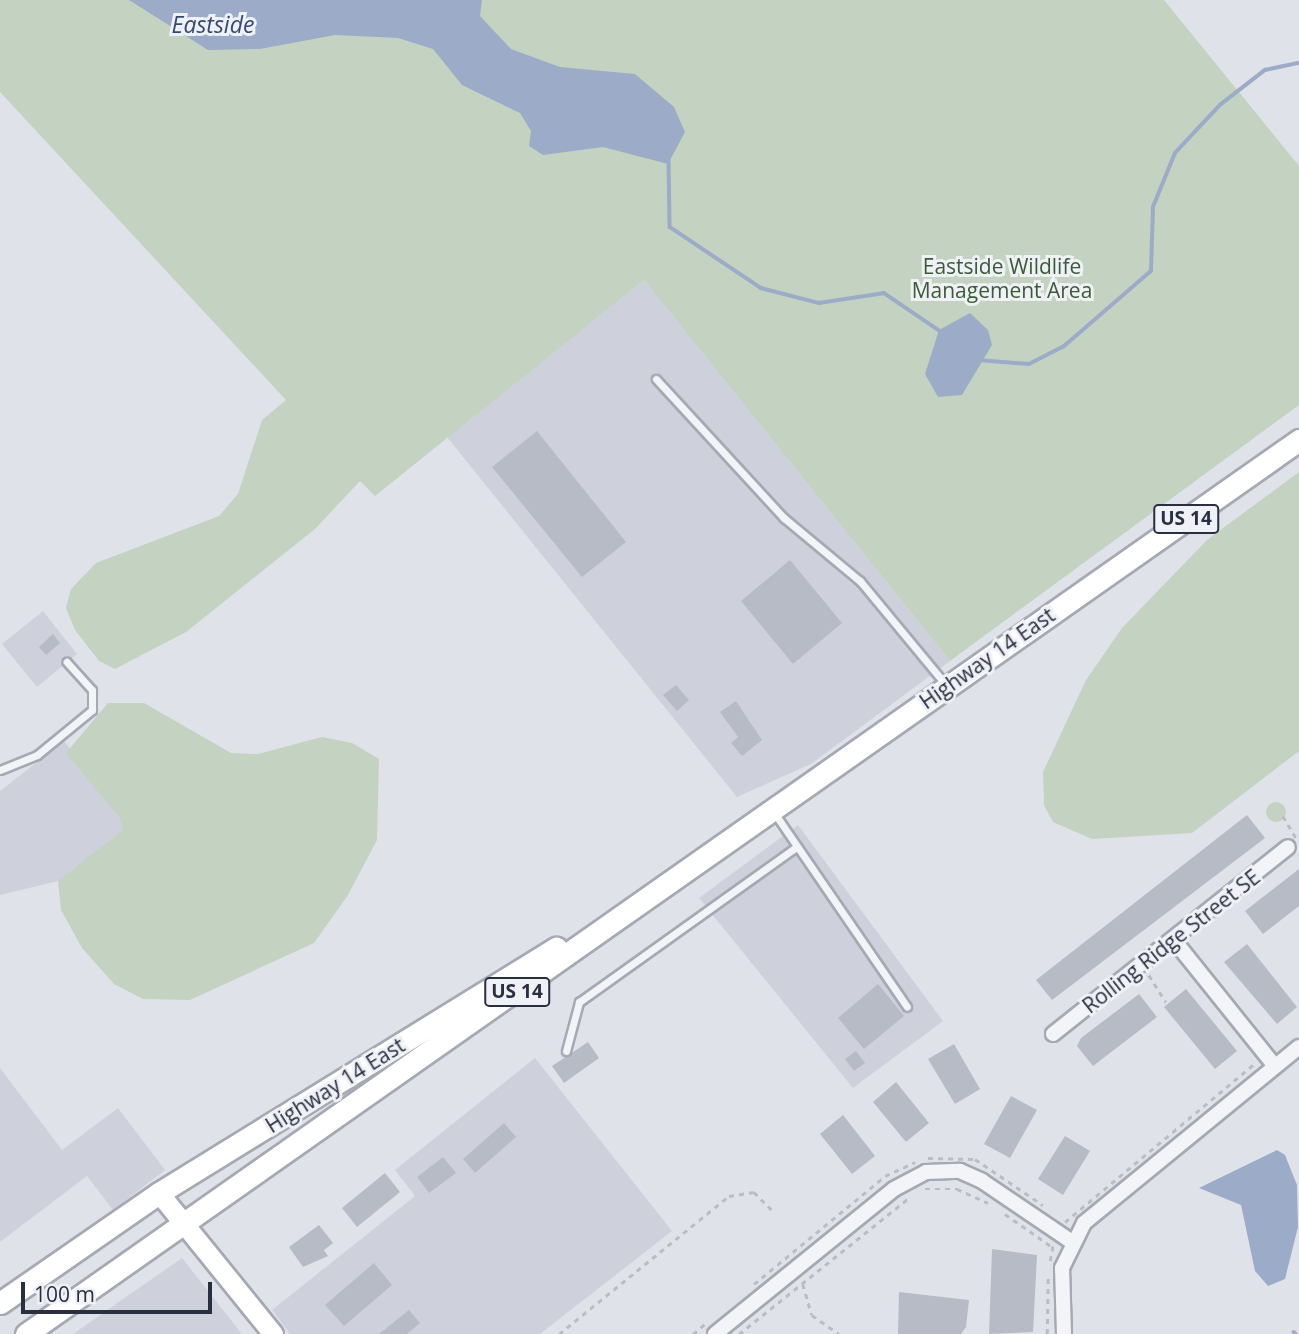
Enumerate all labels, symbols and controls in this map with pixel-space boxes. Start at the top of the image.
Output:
water label: Eastside [172,10,254,38]
park label: Eastside Wildlife Management Area [912,253,1092,303]
road number: US 14 [1153,504,1219,534]
street label: Highway 14 East [915,602,1059,714]
street label: Rolling Ridge Street SE [1077,864,1265,1018]
road number: US 14 [484,976,550,1008]
street label: Highway 14 East [261,1032,409,1138]
scale bar [24,1268,215,1312]
text: 100 m [34,1280,95,1308]

